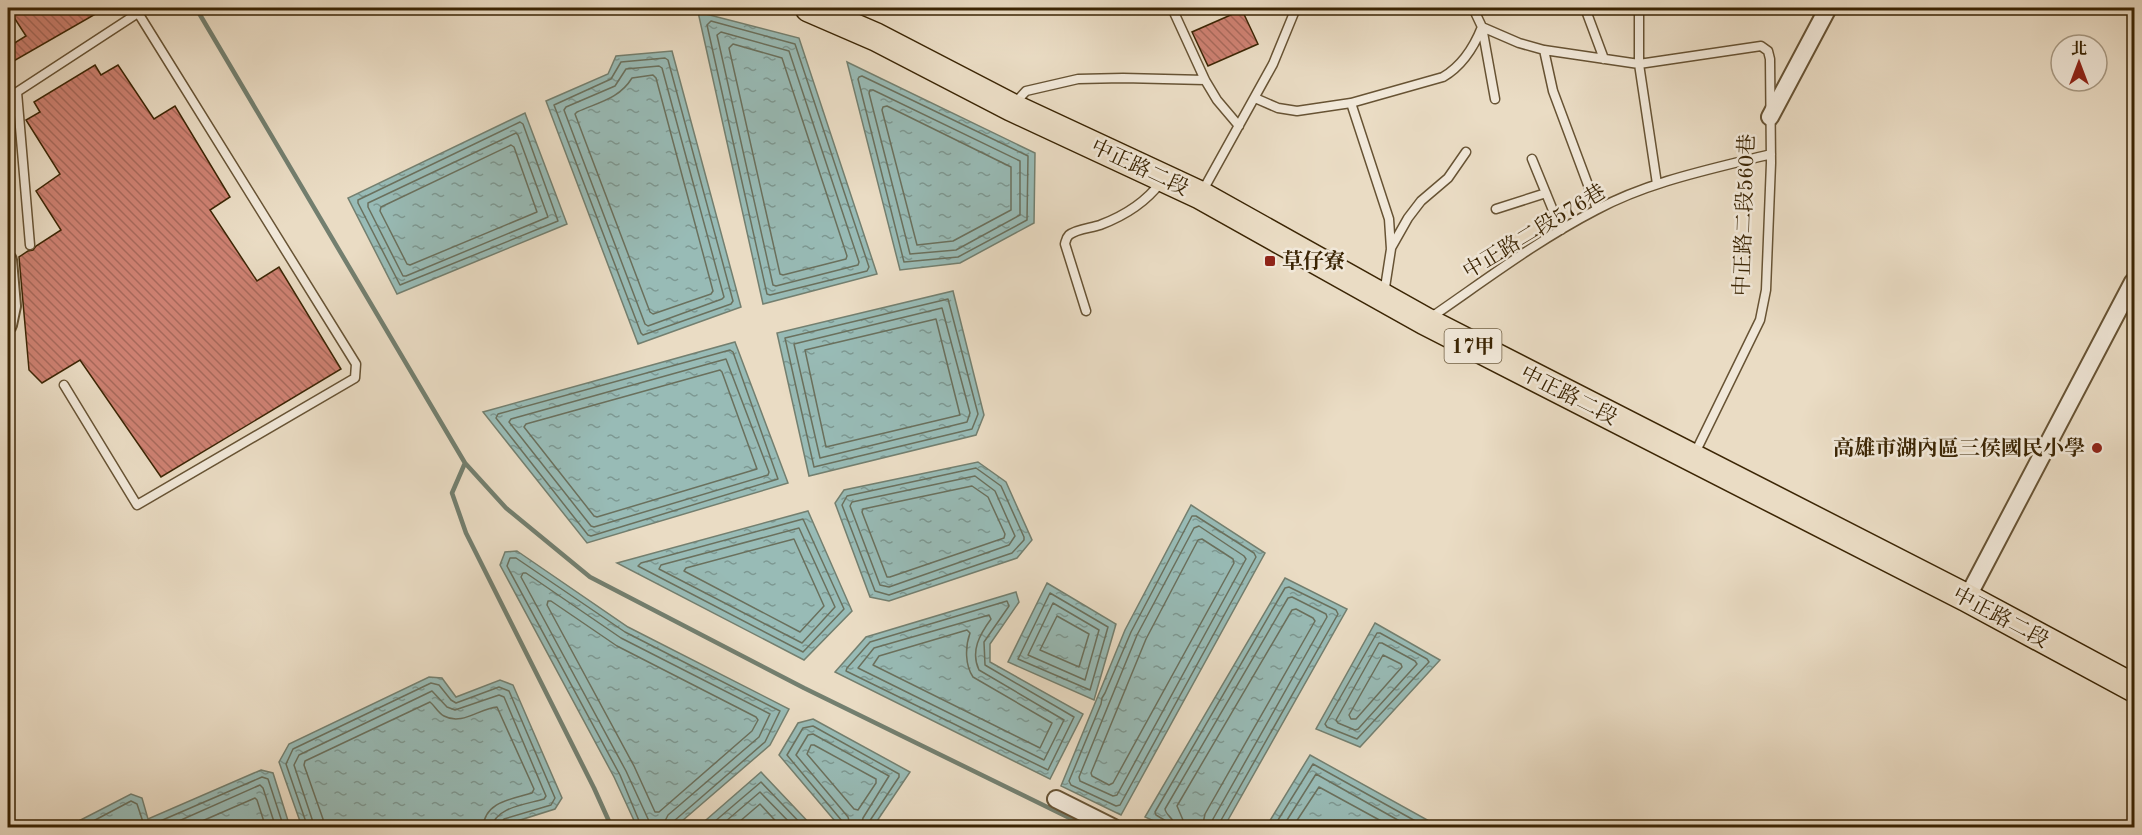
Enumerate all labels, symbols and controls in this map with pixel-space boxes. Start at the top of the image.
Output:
north arrow [2049,33,2109,93]
text: 北 [2071,40,2087,58]
street label: 中正路二段560巷 [1730,133,1759,297]
street label: 中正路二段 [1087,135,1192,200]
street label: 中正路二段576巷 [1459,180,1610,283]
place label: 草仔寮 [1282,249,1345,273]
marker: 草仔寮 [1263,254,1277,268]
road number: 17甲 [1444,329,1502,363]
street label: 中正路二段 [1517,361,1621,430]
place label: 高雄市湖內區三侯國民小學 [1833,436,2085,460]
marker: 高雄市湖內區三侯國民小學 [2090,441,2104,455]
street label: 中正路二段 [1949,583,2053,652]

